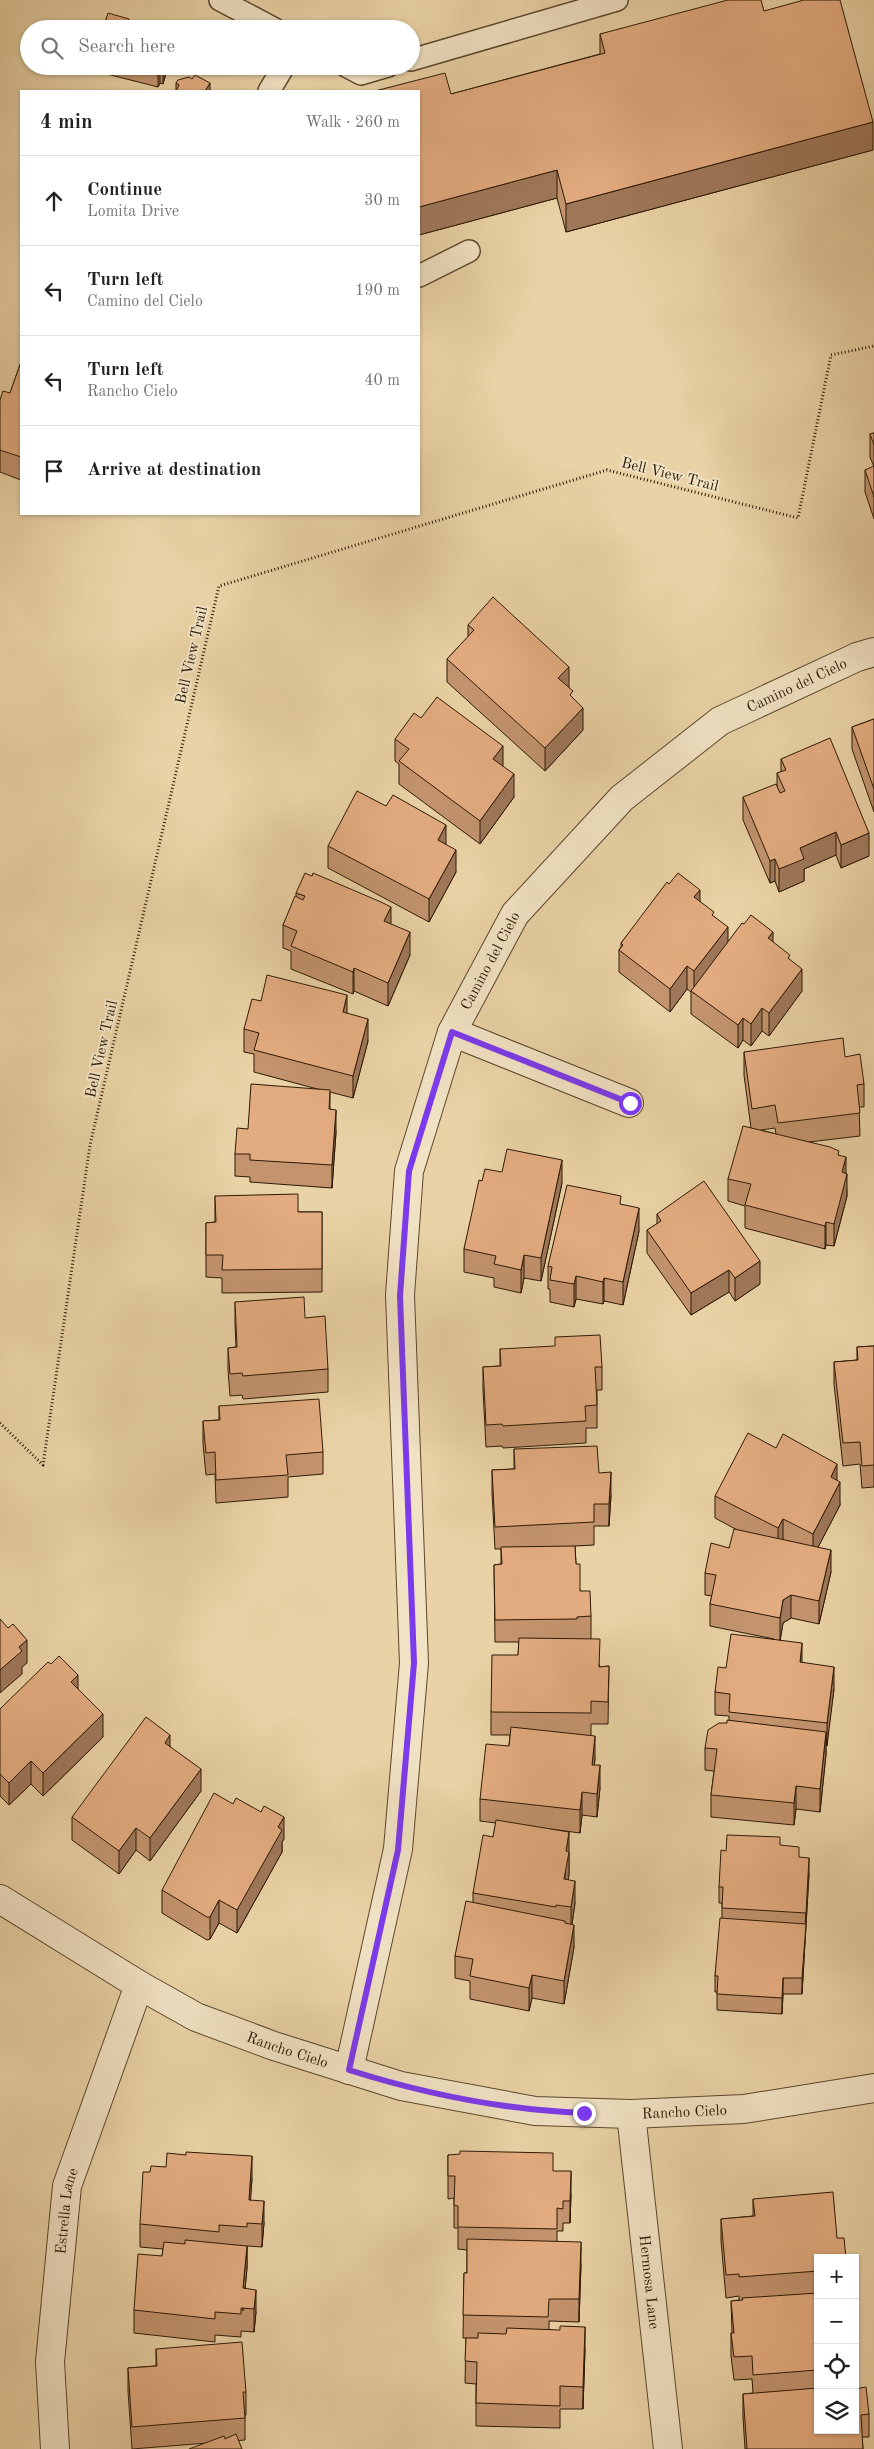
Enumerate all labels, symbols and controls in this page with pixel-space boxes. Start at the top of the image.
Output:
search box [20,20,420,75]
icon: search [38,34,66,62]
text: Search here [78,38,175,57]
text: 4 min [40,112,93,133]
text: Walk · 260 m [305,115,400,131]
text: Continue [87,181,162,200]
icon: ahead [40,187,68,215]
text: 30 m [364,193,400,209]
text: Lomita Drive [87,204,179,220]
text: Turn left [87,271,164,290]
icon: left [40,277,68,305]
text: 190 m [355,283,400,299]
text: Camino del Cielo [87,294,203,310]
text: Turn left [87,361,164,380]
icon: left [40,367,68,395]
text: 40 m [364,373,400,389]
text: Rancho Cielo [87,384,178,400]
street label: Bell View Trail [619,456,720,495]
icon: arrive [40,457,68,485]
text: Arrive at destination [87,461,261,480]
street label: Bell View Trail [174,605,211,706]
street label: Camino del Cielo [745,657,850,716]
street label: Camino del Cielo [459,910,524,1013]
street label: Bell View Trail [84,999,121,1100]
route start [619,1092,642,1115]
street label: Rancho Cielo [244,2030,330,2072]
route end [573,2102,596,2125]
street label: Rancho Cielo [642,2104,727,2123]
street label: Estrella Lane [54,2166,82,2255]
street label: Hermosa Lane [635,2234,661,2330]
map controls [814,2254,859,2434]
button: + [814,2254,859,2299]
button: − [814,2299,859,2344]
button: locate [814,2344,859,2389]
button: layers [814,2389,859,2434]

